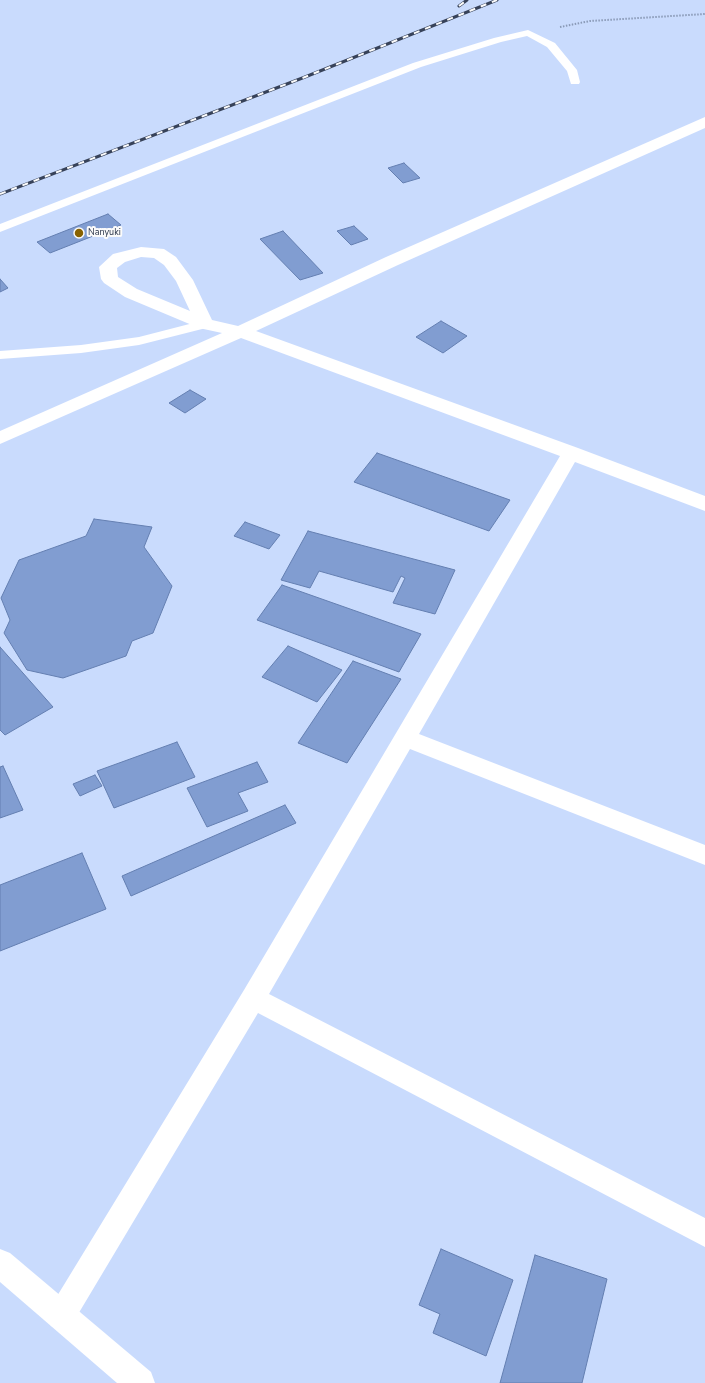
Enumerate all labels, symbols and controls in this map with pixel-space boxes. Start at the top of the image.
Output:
marker: Nanyuki [73,227,85,239]
place label: Nanyuki [88,228,121,238]

